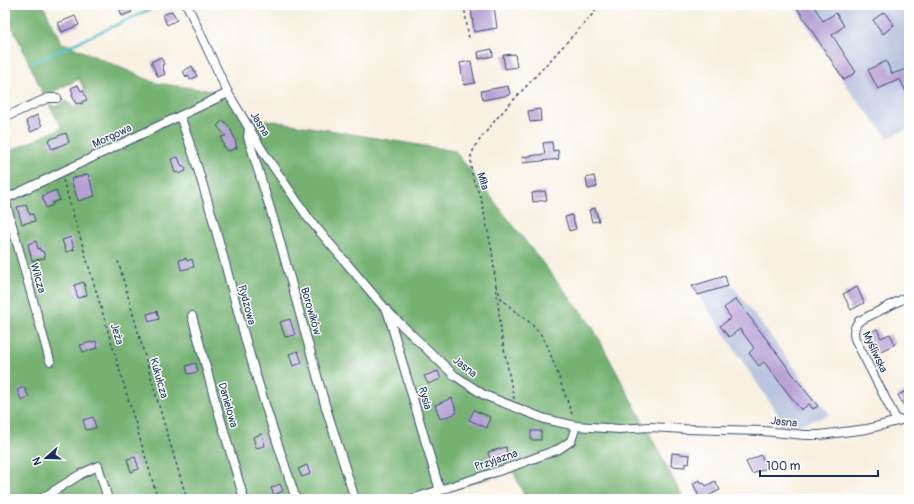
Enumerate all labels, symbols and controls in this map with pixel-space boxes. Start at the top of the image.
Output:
street label: Jasna [248,109,272,139]
street label: Morgowa [90,121,134,151]
street label: Miła [474,171,492,191]
street label: Wilcza [28,262,48,294]
street label: Rydzowa [235,284,259,326]
street label: Borowików [298,286,324,337]
street label: Jeża [108,322,126,346]
street label: Myśliwska [860,329,890,375]
street label: Jasna [450,354,480,380]
street label: Kukułcza [147,356,171,400]
street label: Danielowa [215,381,241,429]
street label: Rysia [416,385,434,411]
street label: Jasna [770,414,798,430]
north arrow [26,438,66,478]
street label: Przyjazna [473,447,519,473]
scale bar [760,452,878,478]
text: N [30,455,44,467]
text: 100 m [766,459,801,474]

